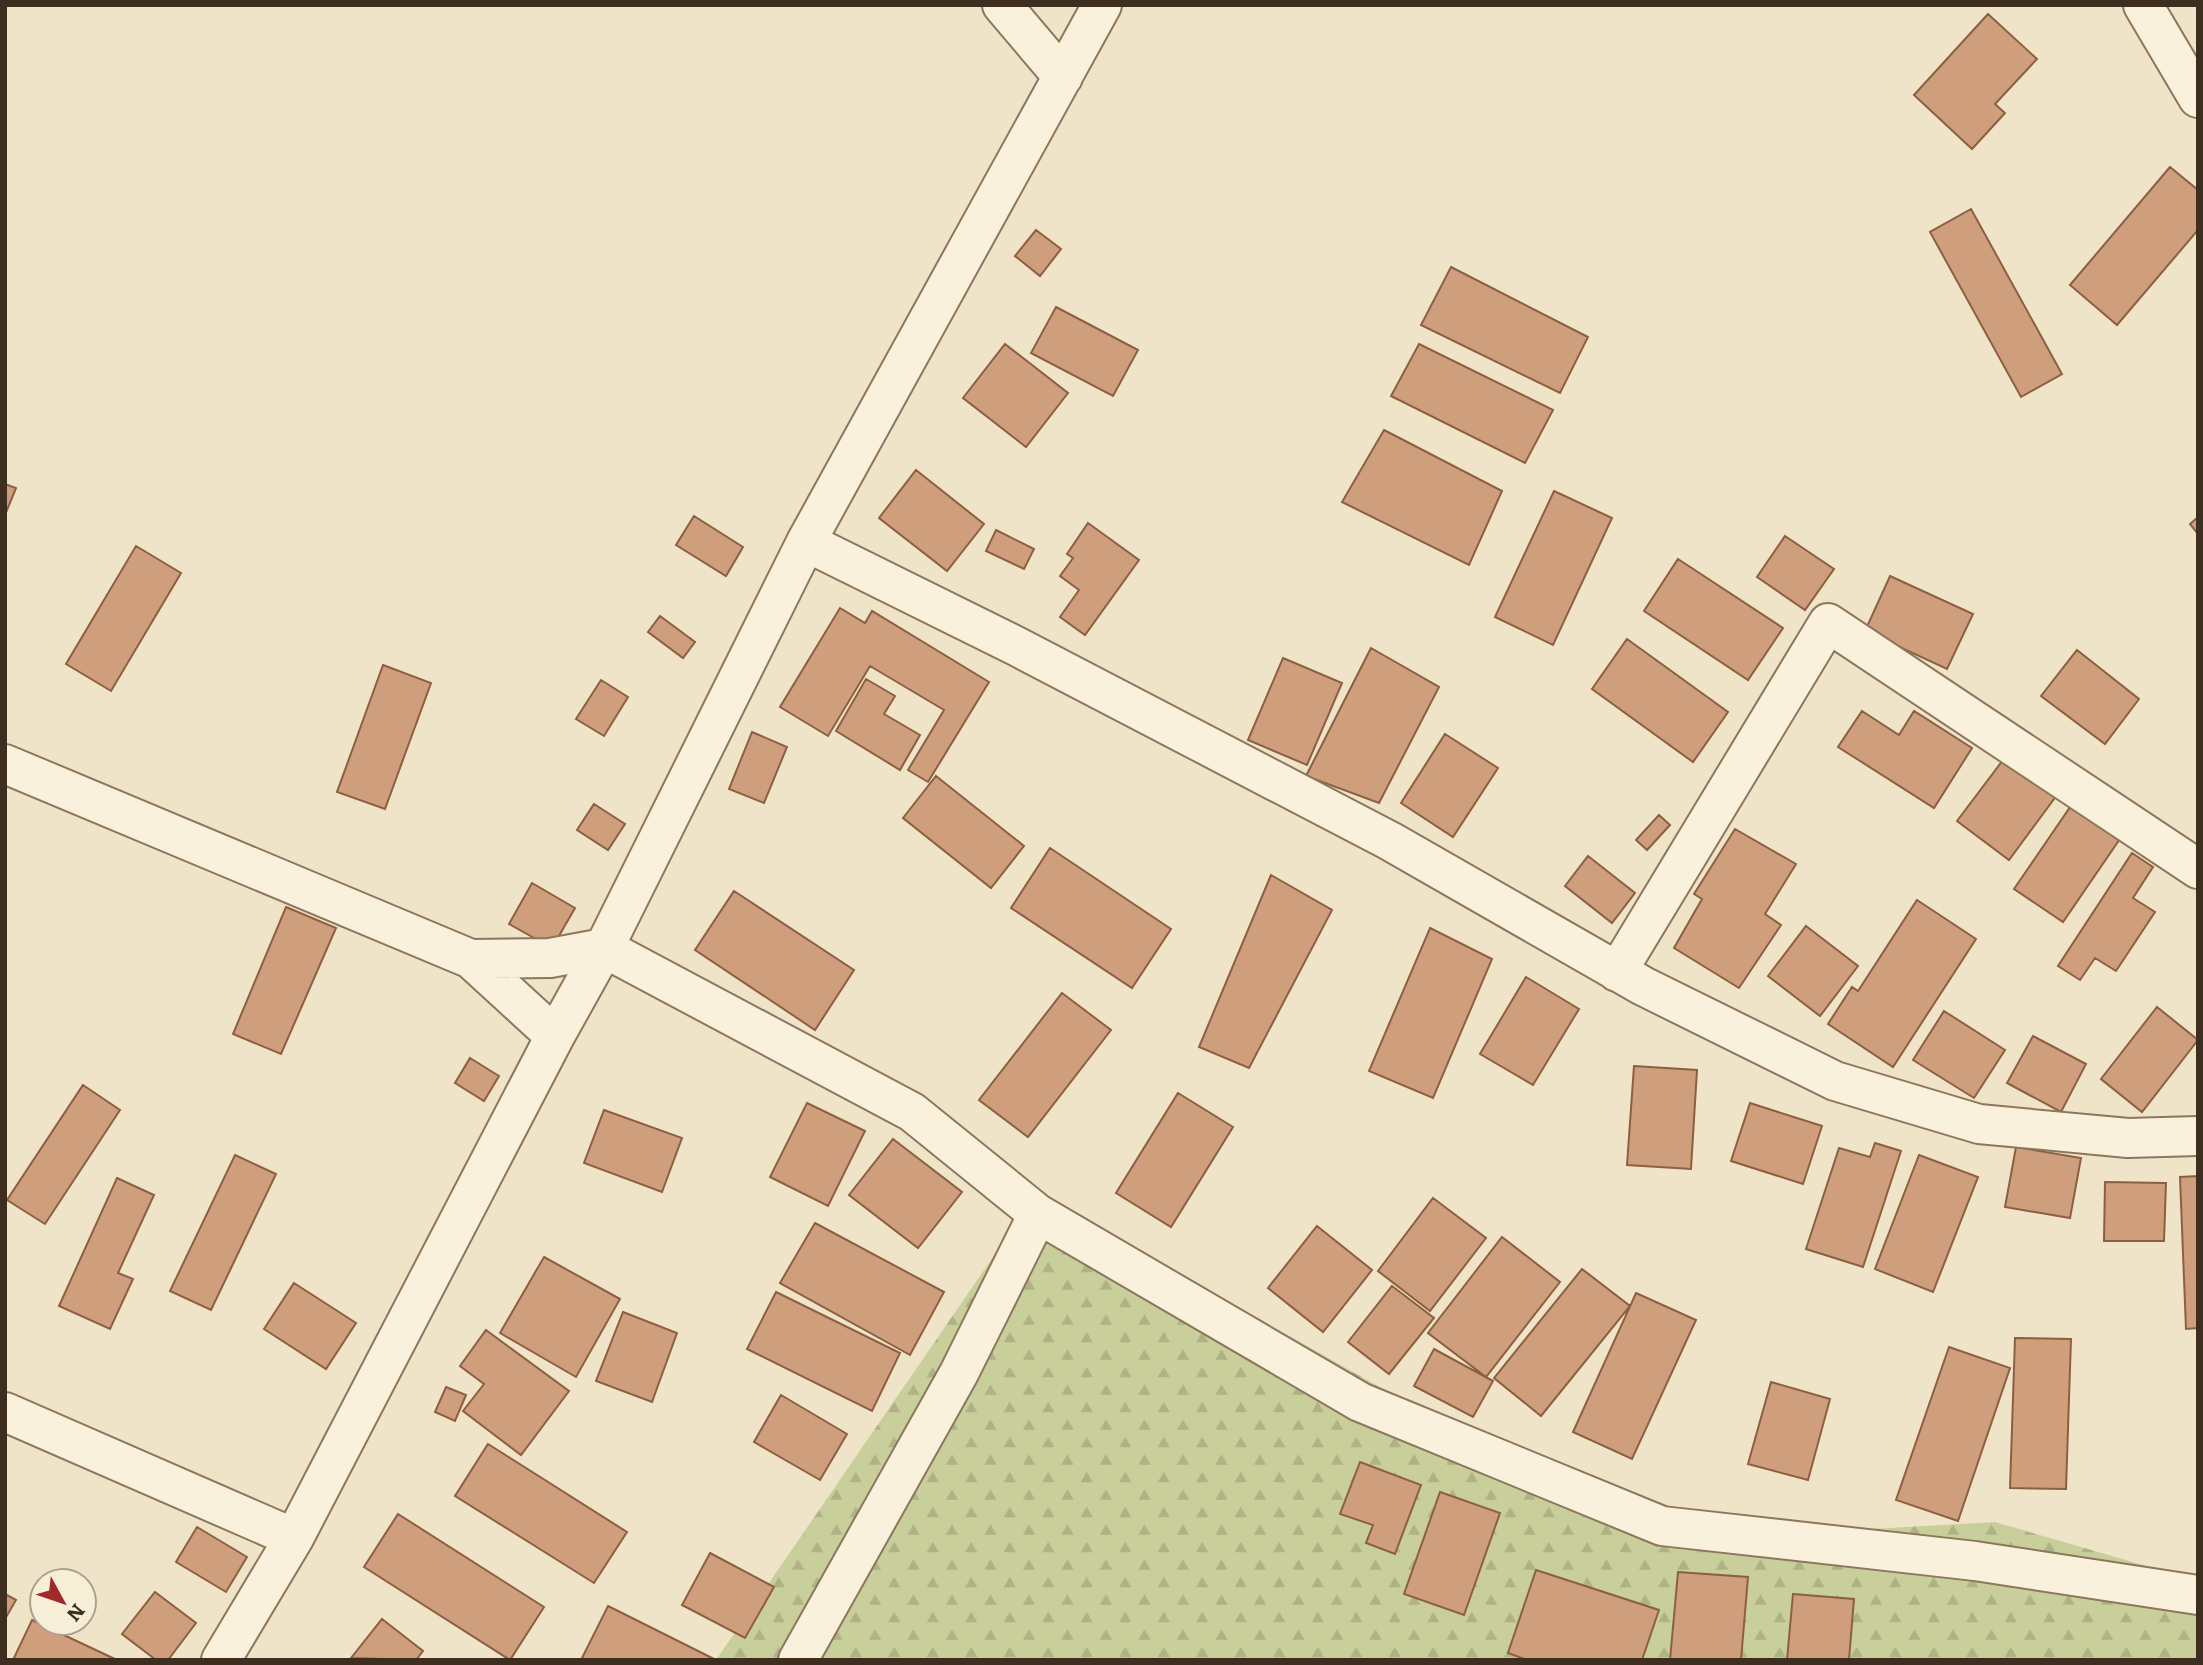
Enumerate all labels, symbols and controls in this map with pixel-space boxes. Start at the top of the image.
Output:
north arrow [28,1567,98,1637]
text: N [61,1598,93,1629]

